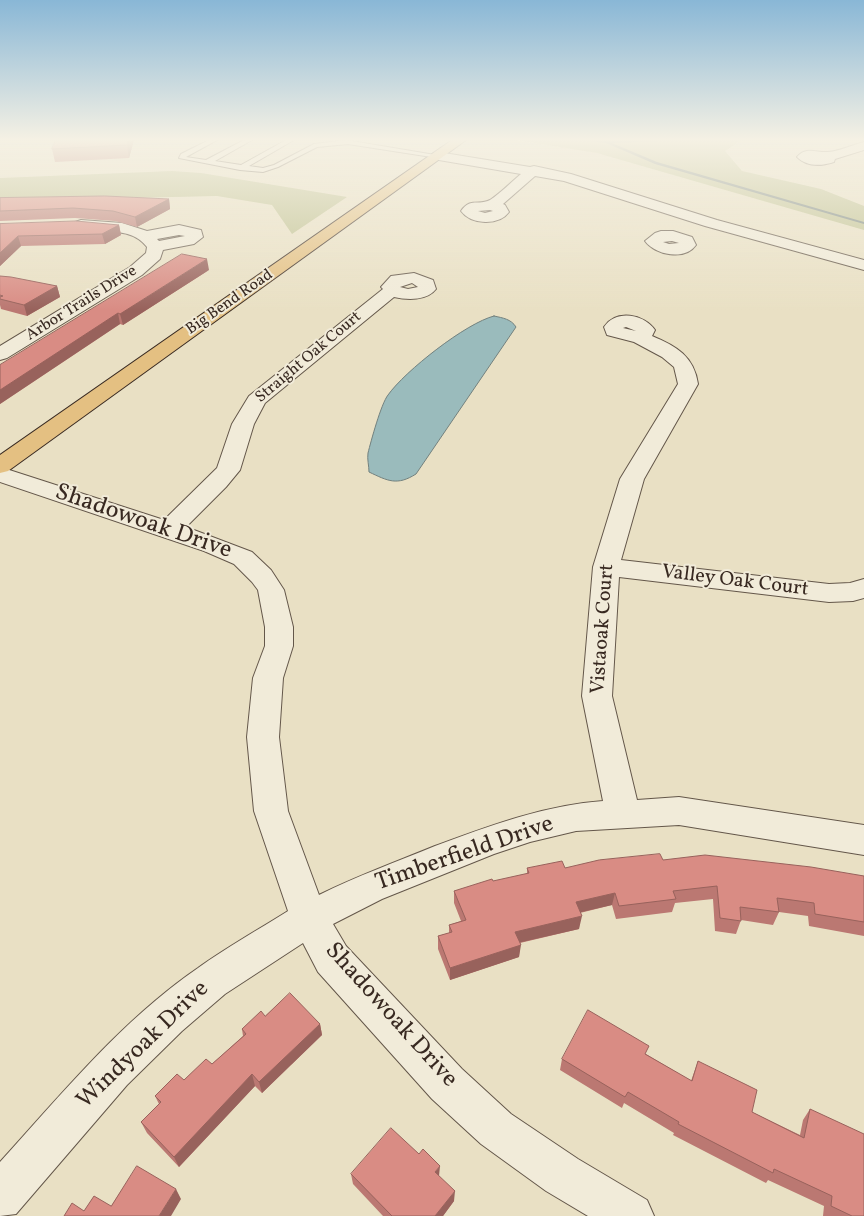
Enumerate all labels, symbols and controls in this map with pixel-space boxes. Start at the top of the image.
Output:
street label: Arbor Trails Drive [23,262,141,346]
street label: Big Bend Road [183,266,277,340]
street label: Straight Oak Court [252,308,366,408]
street label: Shadowoak Drive [51,479,235,567]
street label: Valley Oak Court [660,561,810,603]
street label: Vistaoak Court [587,563,621,695]
street label: Timberfield Drive [372,811,558,899]
street label: Shadowoak Drive [317,938,463,1094]
street label: Windyoak Drive [72,976,216,1116]

